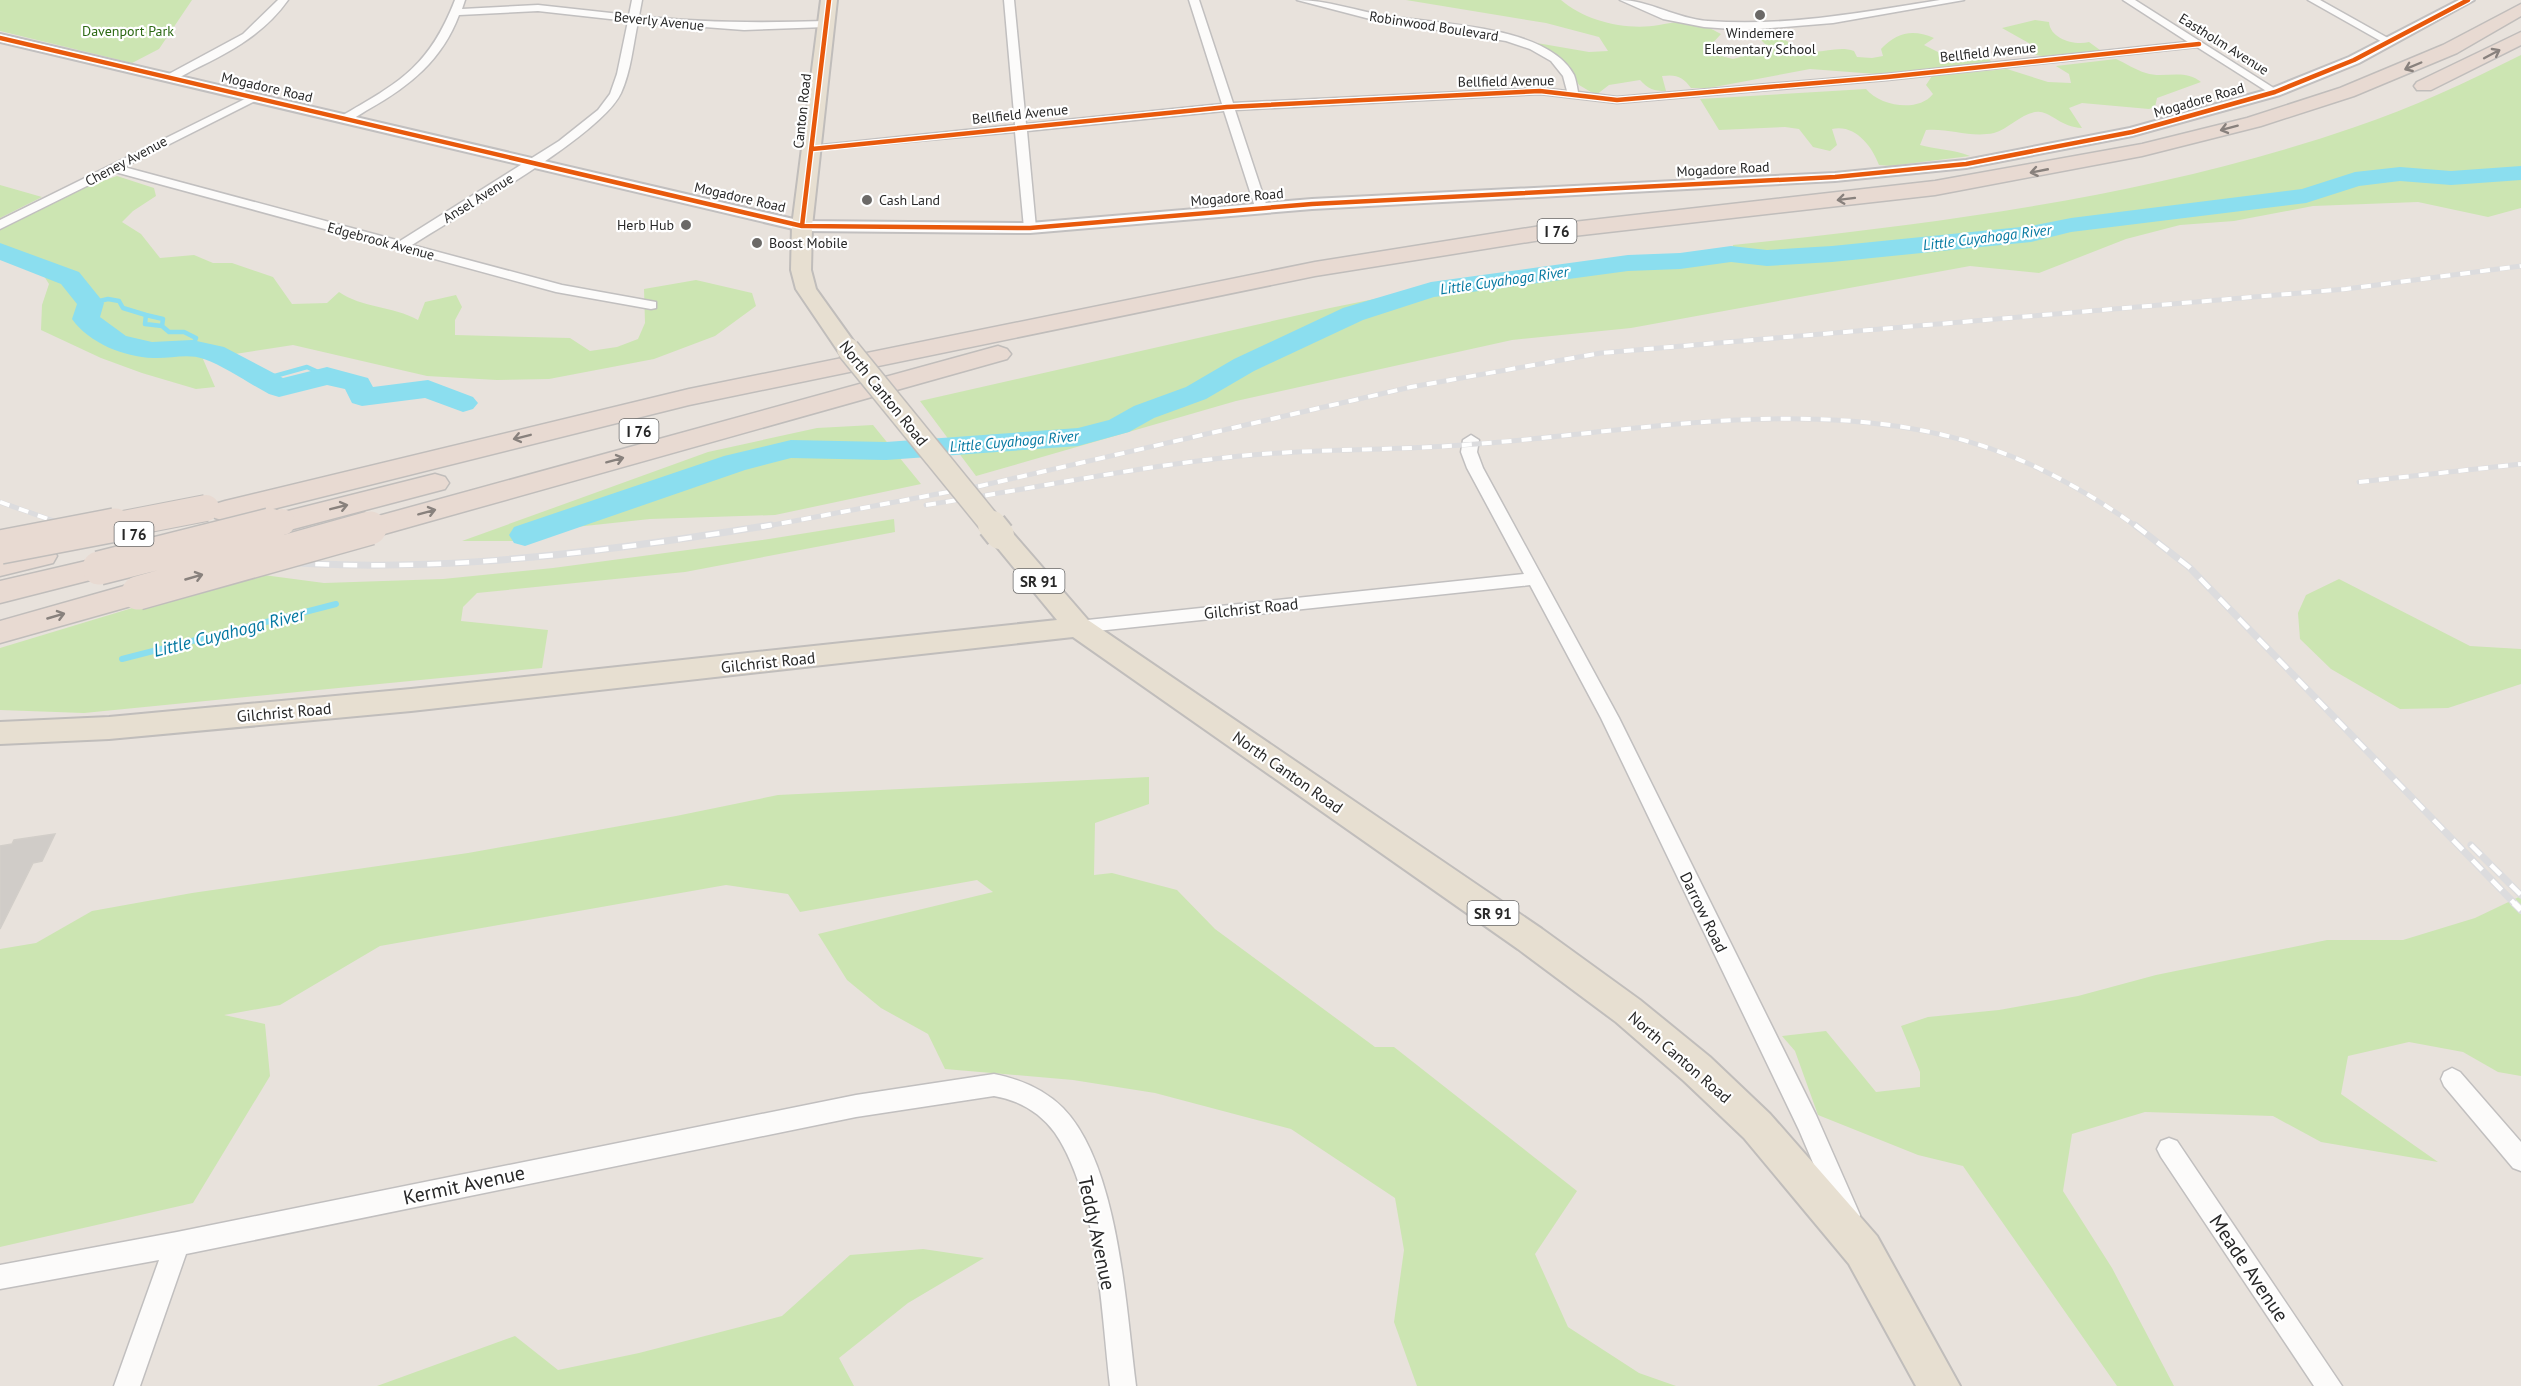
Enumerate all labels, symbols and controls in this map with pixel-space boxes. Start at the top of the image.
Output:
street label: Beverly Avenue [613,7,705,35]
street label: Robinwood Boulevard [1368,7,1500,45]
marker: Windemere Elementary School [1753,8,1767,22]
street label: Eastholm Avenue [2176,9,2272,79]
park label: Davenport Park [82,22,174,40]
place label: Windemere Elementary School [1704,24,1816,58]
street label: Bellfield Avenue [1939,38,2037,66]
one-way arrow [2482,48,2500,59]
one-way arrow [2405,61,2423,72]
street label: Mogadore Road [220,68,314,106]
street label: Bellfield Avenue [1457,71,1555,91]
street label: Canton Road [789,73,815,149]
street label: Mogadore Road [2152,78,2246,122]
street label: Bellfield Avenue [971,100,1069,128]
one-way arrow [2220,123,2239,135]
street label: Cheney Avenue [82,132,170,190]
street label: Mogadore Road [1676,158,1770,180]
one-way arrow [2029,166,2049,177]
street label: Ansel Avenue [439,169,517,227]
street label: Mogadore Road [693,178,787,216]
street label: Mogadore Road [1190,184,1284,210]
place label: Cash Land [879,191,940,209]
marker: Cash Land [860,193,874,207]
one-way arrow [1836,194,1856,205]
place label: Herb Hub [617,216,674,234]
street label: Edgebrook Avenue [325,218,437,264]
marker: Herb Hub [679,218,693,232]
road number: I 76 [1538,219,1576,243]
water label: Little Cuyahoga River [1922,220,2053,254]
place label: Boost Mobile [769,234,848,252]
marker: Boost Mobile [750,236,764,250]
water label: Little Cuyahoga River [1439,261,1570,298]
street label: North Canton Road [835,336,933,450]
road number: I 76 [620,419,658,443]
water label: Little Cuyahoga River [949,426,1080,456]
one-way arrow [513,432,532,444]
one-way arrow [605,454,624,465]
one-way arrow [329,501,348,513]
one-way arrow [417,506,436,517]
road number: I 76 [114,522,154,546]
road number: SR 91 [1014,569,1064,593]
one-way arrow [184,571,203,582]
street label: Gilchrist Road [1203,593,1299,623]
water label: Little Cuyahoga River [151,602,308,662]
one-way arrow [46,610,65,621]
street label: Gilchrist Road [720,647,816,677]
street label: Gilchrist Road [236,698,332,726]
street label: North Canton Road [1229,727,1347,817]
street label: Darrow Road [1676,868,1732,956]
road number: SR 91 [1468,901,1518,925]
street label: North Canton Road [1624,1007,1736,1107]
street label: Kermit Avenue [401,1159,527,1211]
street label: Teddy Avenue [1072,1174,1122,1292]
street label: Meade Avenue [2204,1209,2294,1327]

